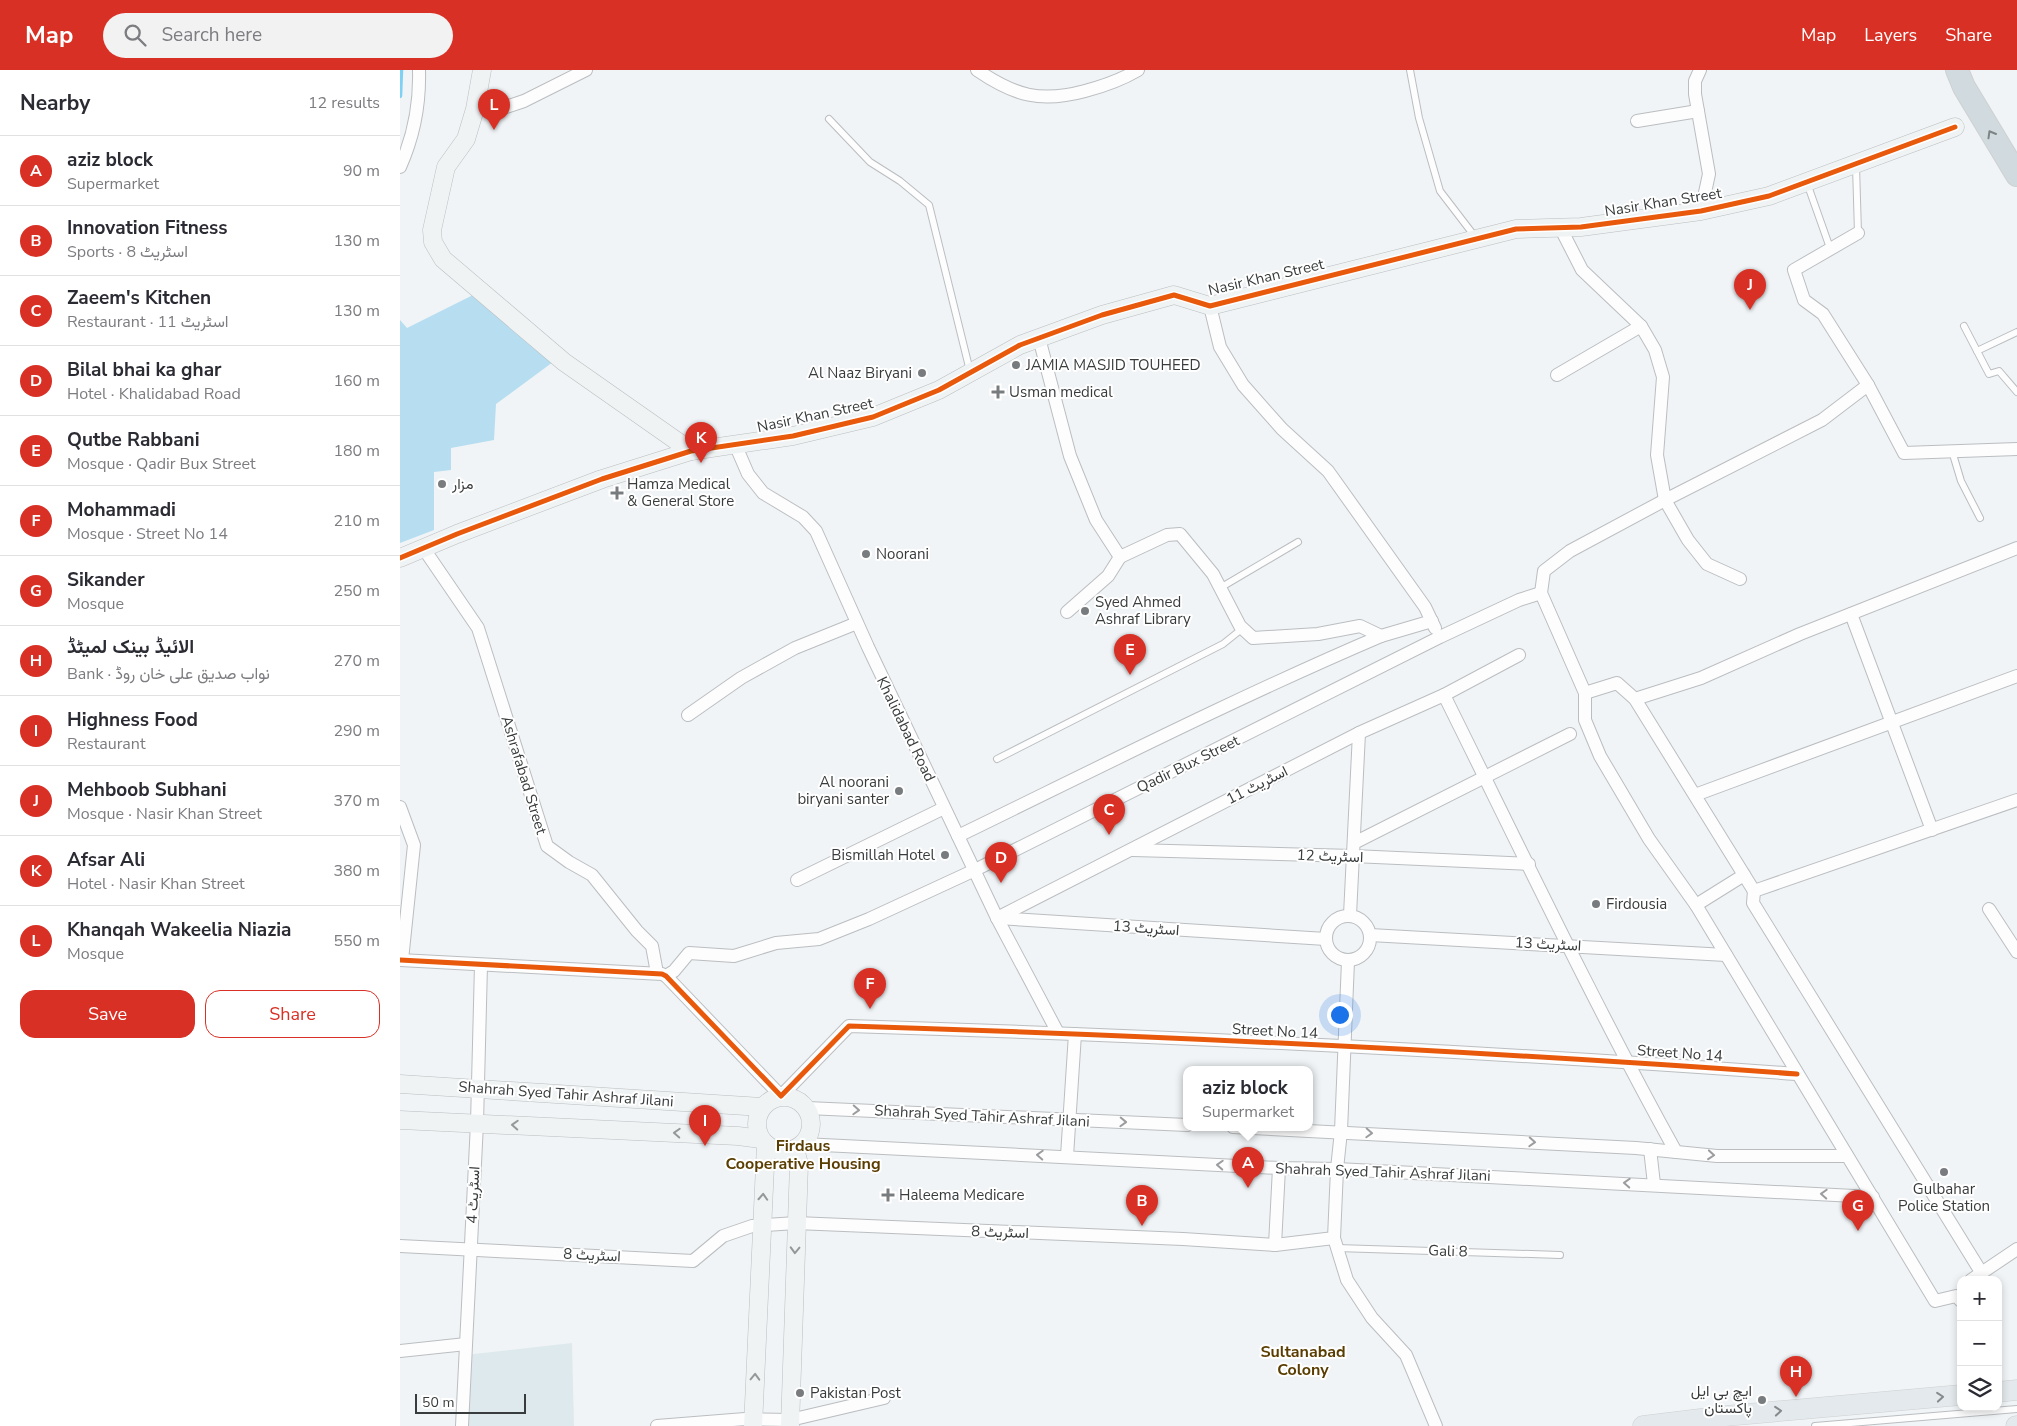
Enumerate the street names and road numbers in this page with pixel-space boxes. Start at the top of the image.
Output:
street label: Nasir Khan Street [1603,183,1724,221]
street label: Nasir Khan Street [1206,254,1327,300]
street label: Nasir Khan Street [755,393,876,437]
street label: Khalidabad Road [872,673,940,785]
street label: Ashrafabad Street [496,713,552,837]
street label: Qadir Bux Street [1133,730,1243,798]
street label: اسٹریٹ 11 [1223,761,1291,809]
street label: اسٹریٹ 12 [1296,845,1364,867]
street label: اسٹریٹ 13 [1112,916,1180,940]
street label: اسٹریٹ 13 [1514,932,1582,956]
street label: Street No 14 [1231,1019,1319,1043]
street label: Street No 14 [1636,1040,1724,1066]
street label: Shahrah Syed Tahir Ashraf Jilani [458,1077,674,1111]
street label: Shahrah Syed Tahir Ashraf Jilani [874,1100,1090,1132]
street label: Shahrah Syed Tahir Ashraf Jilani [1275,1158,1491,1186]
street label: اسٹریٹ 4 [462,1166,484,1224]
street label: اسٹریٹ 8 [971,1221,1029,1243]
street label: Gali 8 [1428,1240,1468,1262]
street label: اسٹریٹ 8 [563,1244,621,1266]

